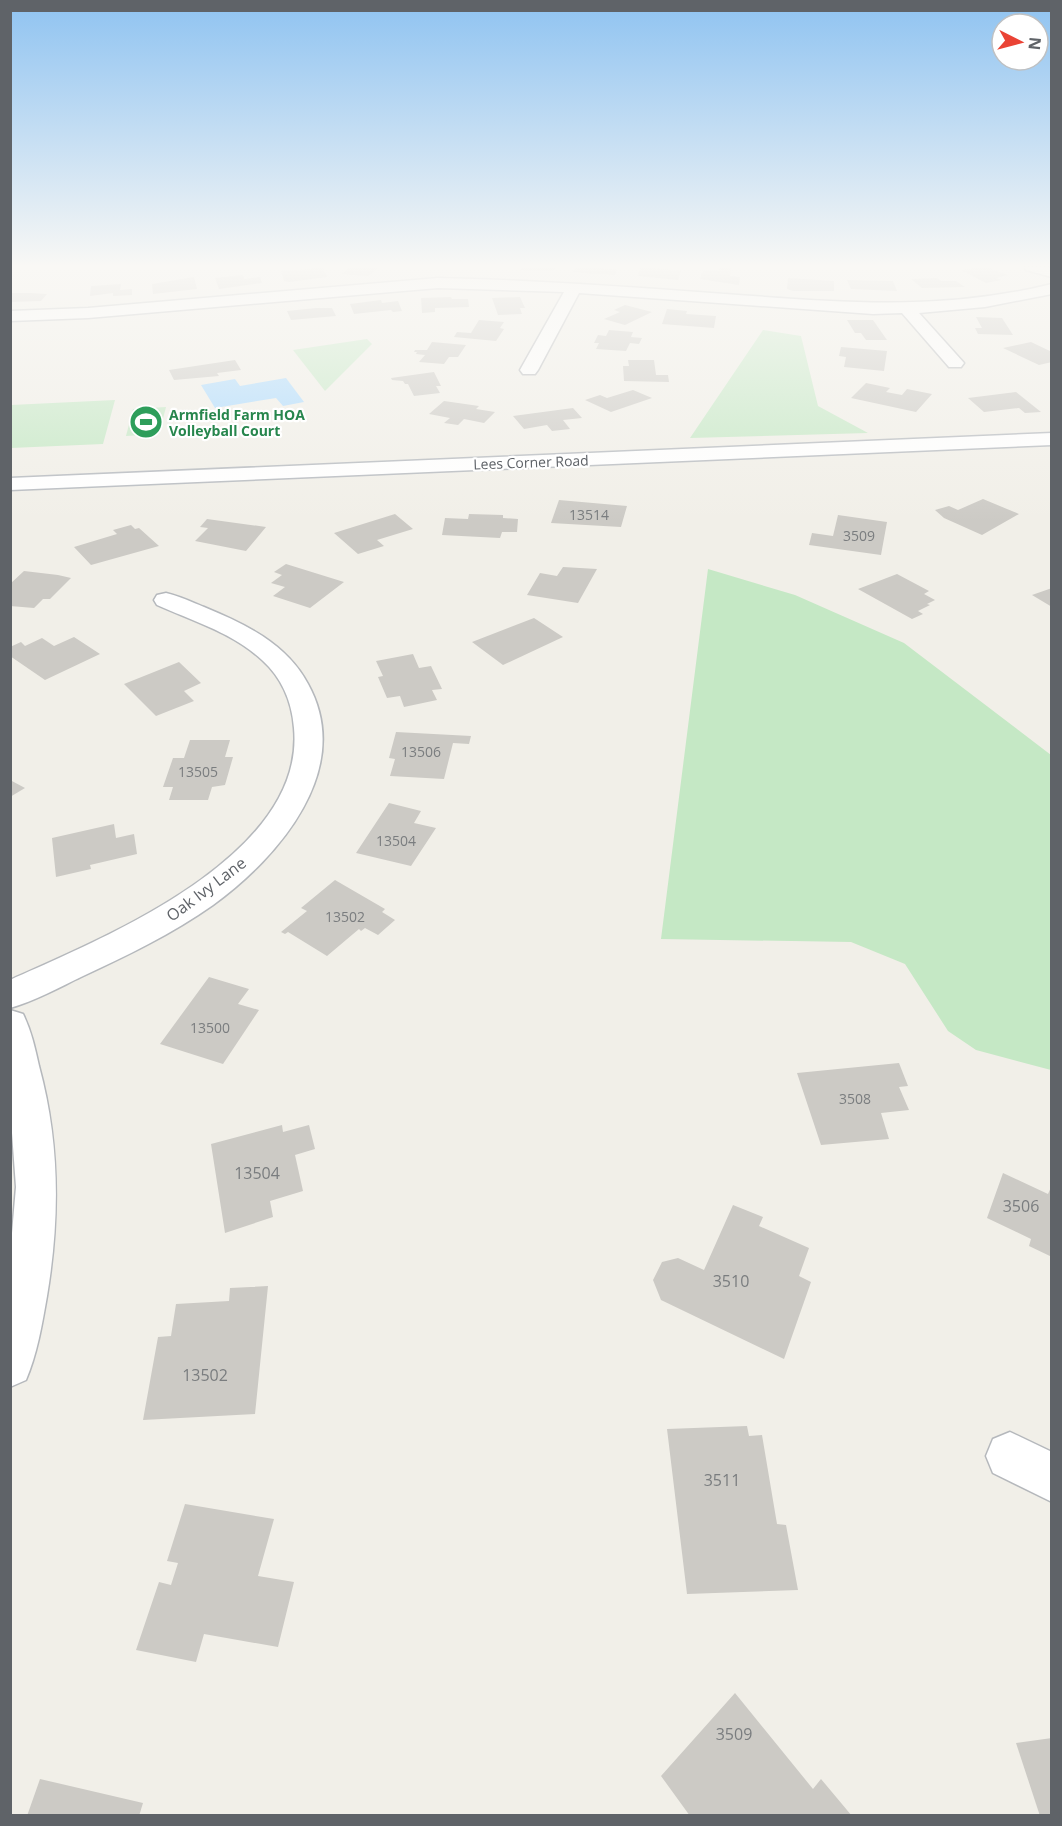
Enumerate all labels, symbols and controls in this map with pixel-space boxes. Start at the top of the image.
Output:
north arrow [990,12,1050,72]
text: N [1023,36,1047,51]
sports icon: Armfield Farm HOA Volleyball Court [128,404,164,440]
place label: Armfield Farm HOA Volleyball Court [169,405,305,440]
street label: Lees Corner Road [473,450,589,474]
house number: 13514 [569,505,609,524]
house number: 3509 [843,526,875,545]
house number: 13506 [401,742,441,761]
house number: 13505 [178,762,218,781]
house number: 13504 [376,831,416,850]
street label: Oak Ivy Lane [162,852,250,926]
house number: 13502 [325,907,365,926]
house number: 13500 [190,1018,230,1037]
house number: 3508 [839,1089,871,1108]
house number: 13504 [234,1162,280,1184]
house number: 3506 [1003,1195,1039,1217]
house number: 3510 [713,1270,749,1292]
house number: 13502 [182,1364,228,1386]
house number: 3511 [704,1469,740,1491]
house number: 3509 [716,1723,752,1745]

